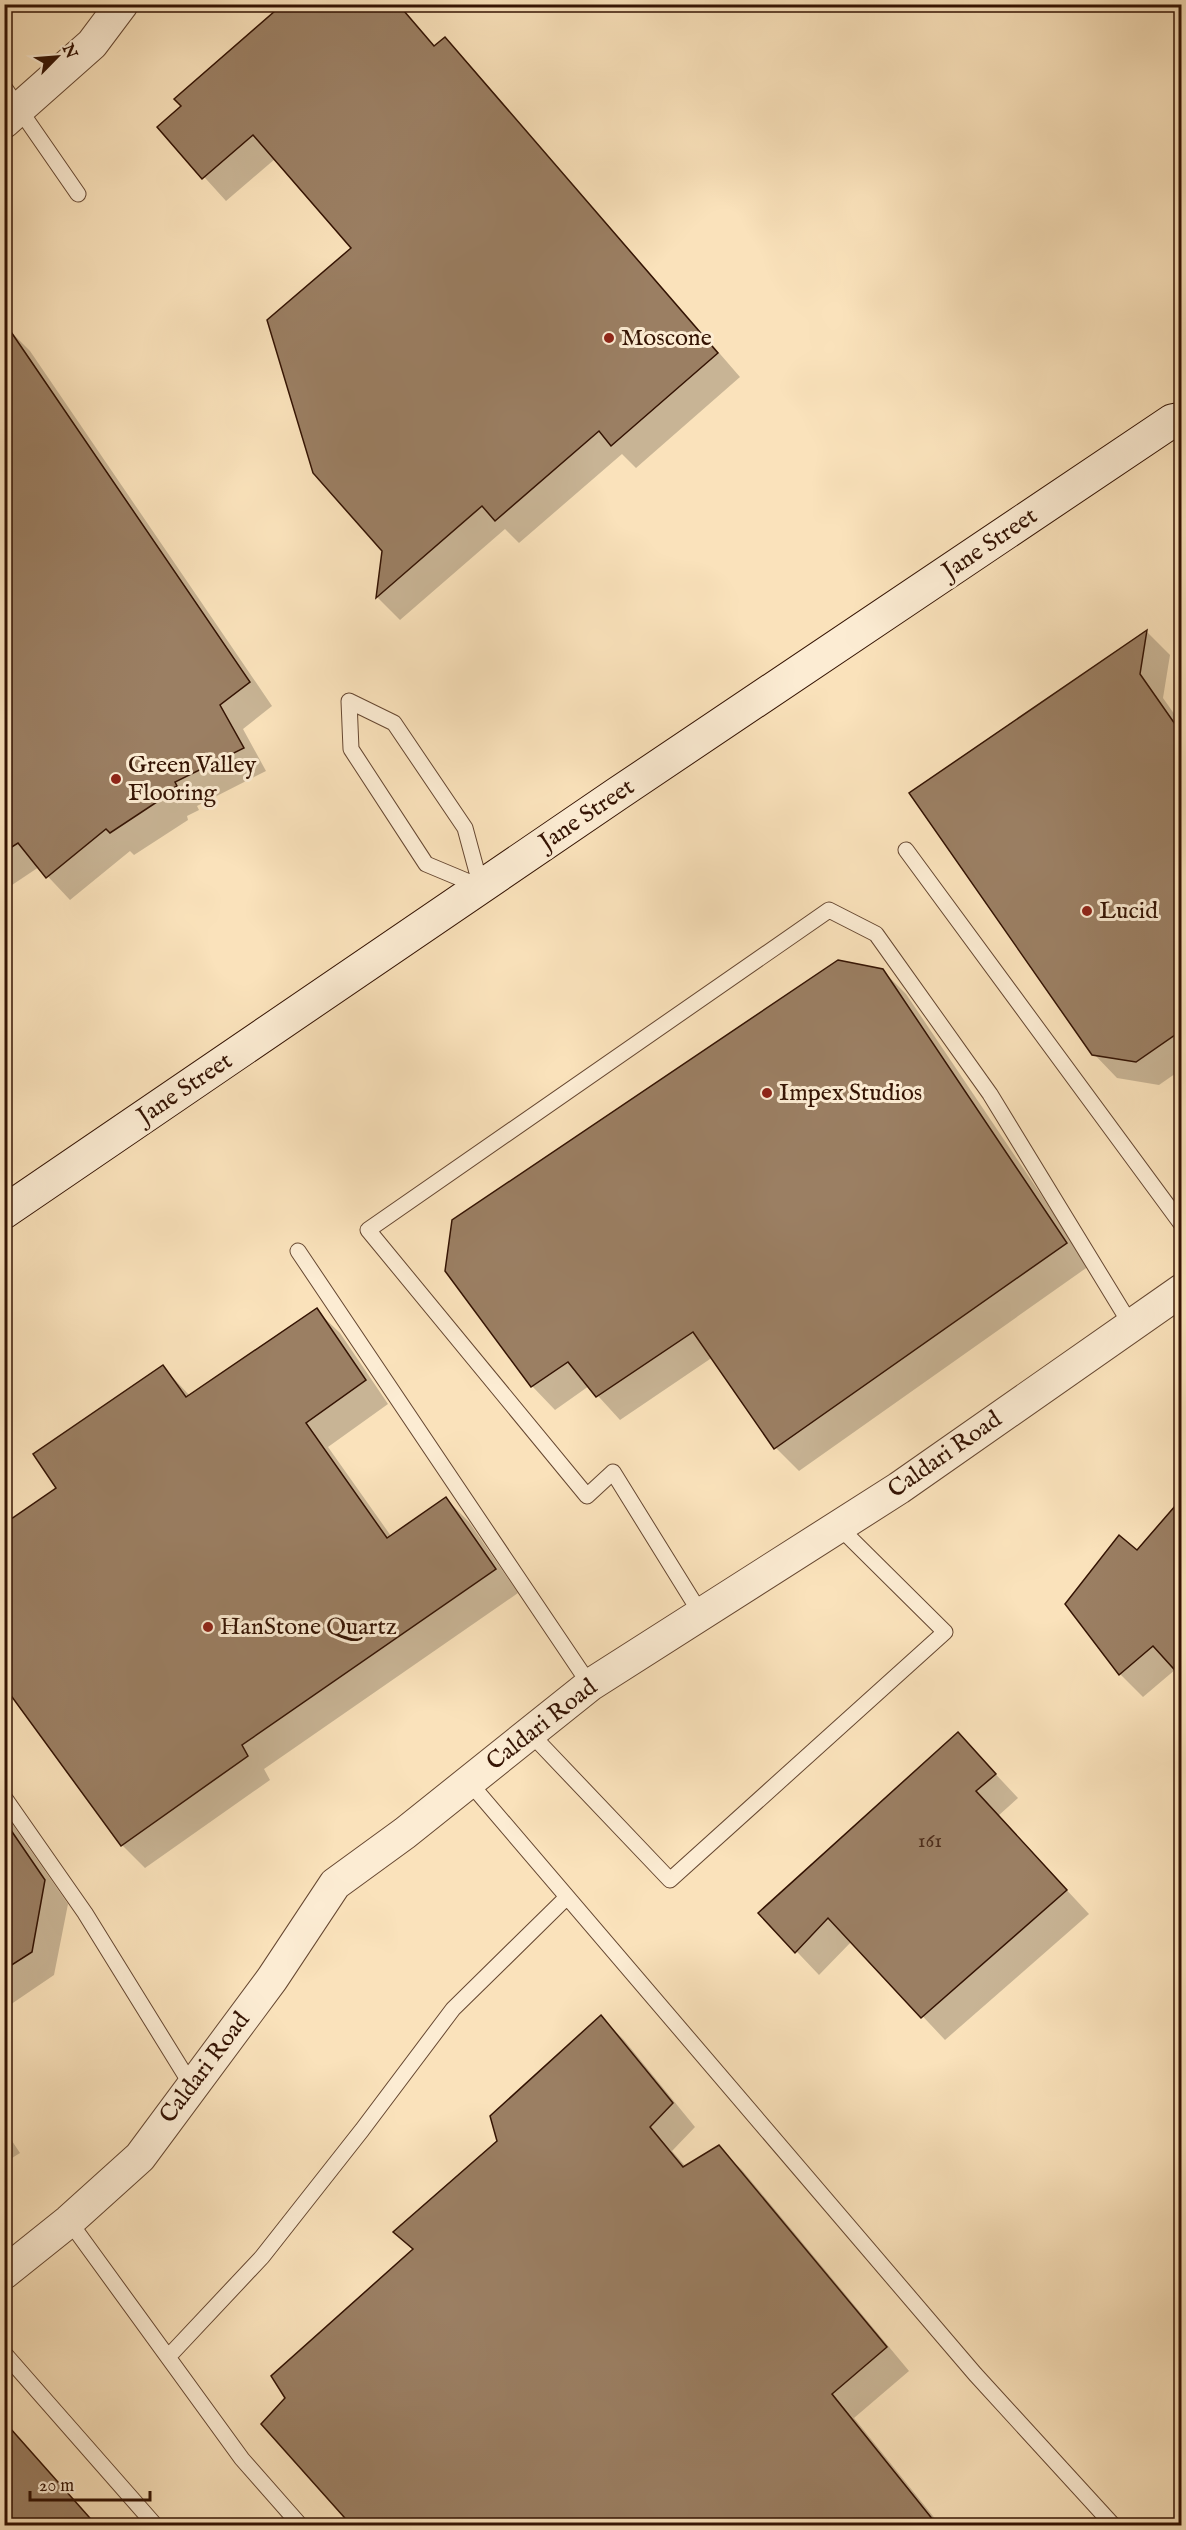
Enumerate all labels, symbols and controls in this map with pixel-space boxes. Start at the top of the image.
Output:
north arrow [27,27,87,87]
text: N [56,40,81,62]
place label: Moscone [621,323,712,354]
marker: Moscone [602,331,616,345]
street label: Jane Street [934,501,1044,589]
place label: Green Valley Flooring [128,750,257,809]
marker: Green Valley Flooring [109,772,123,786]
street label: Jane Street [531,772,641,860]
place label: Lucid [1099,896,1158,927]
marker: Lucid [1080,904,1094,918]
street label: Jane Street [129,1046,239,1134]
place label: Impex Studios [779,1078,922,1109]
marker: Impex Studios [760,1086,774,1100]
street label: Caldari Road [882,1404,1008,1506]
place label: HanStone Quartz [220,1612,397,1643]
marker: HanStone Quartz [201,1620,215,1634]
street label: Caldari Road [480,1672,604,1778]
house number: 161 [918,1828,942,1855]
street label: Caldari Road [153,2006,257,2130]
scale bar [30,2464,150,2502]
text: 20 m [39,2475,74,2498]

